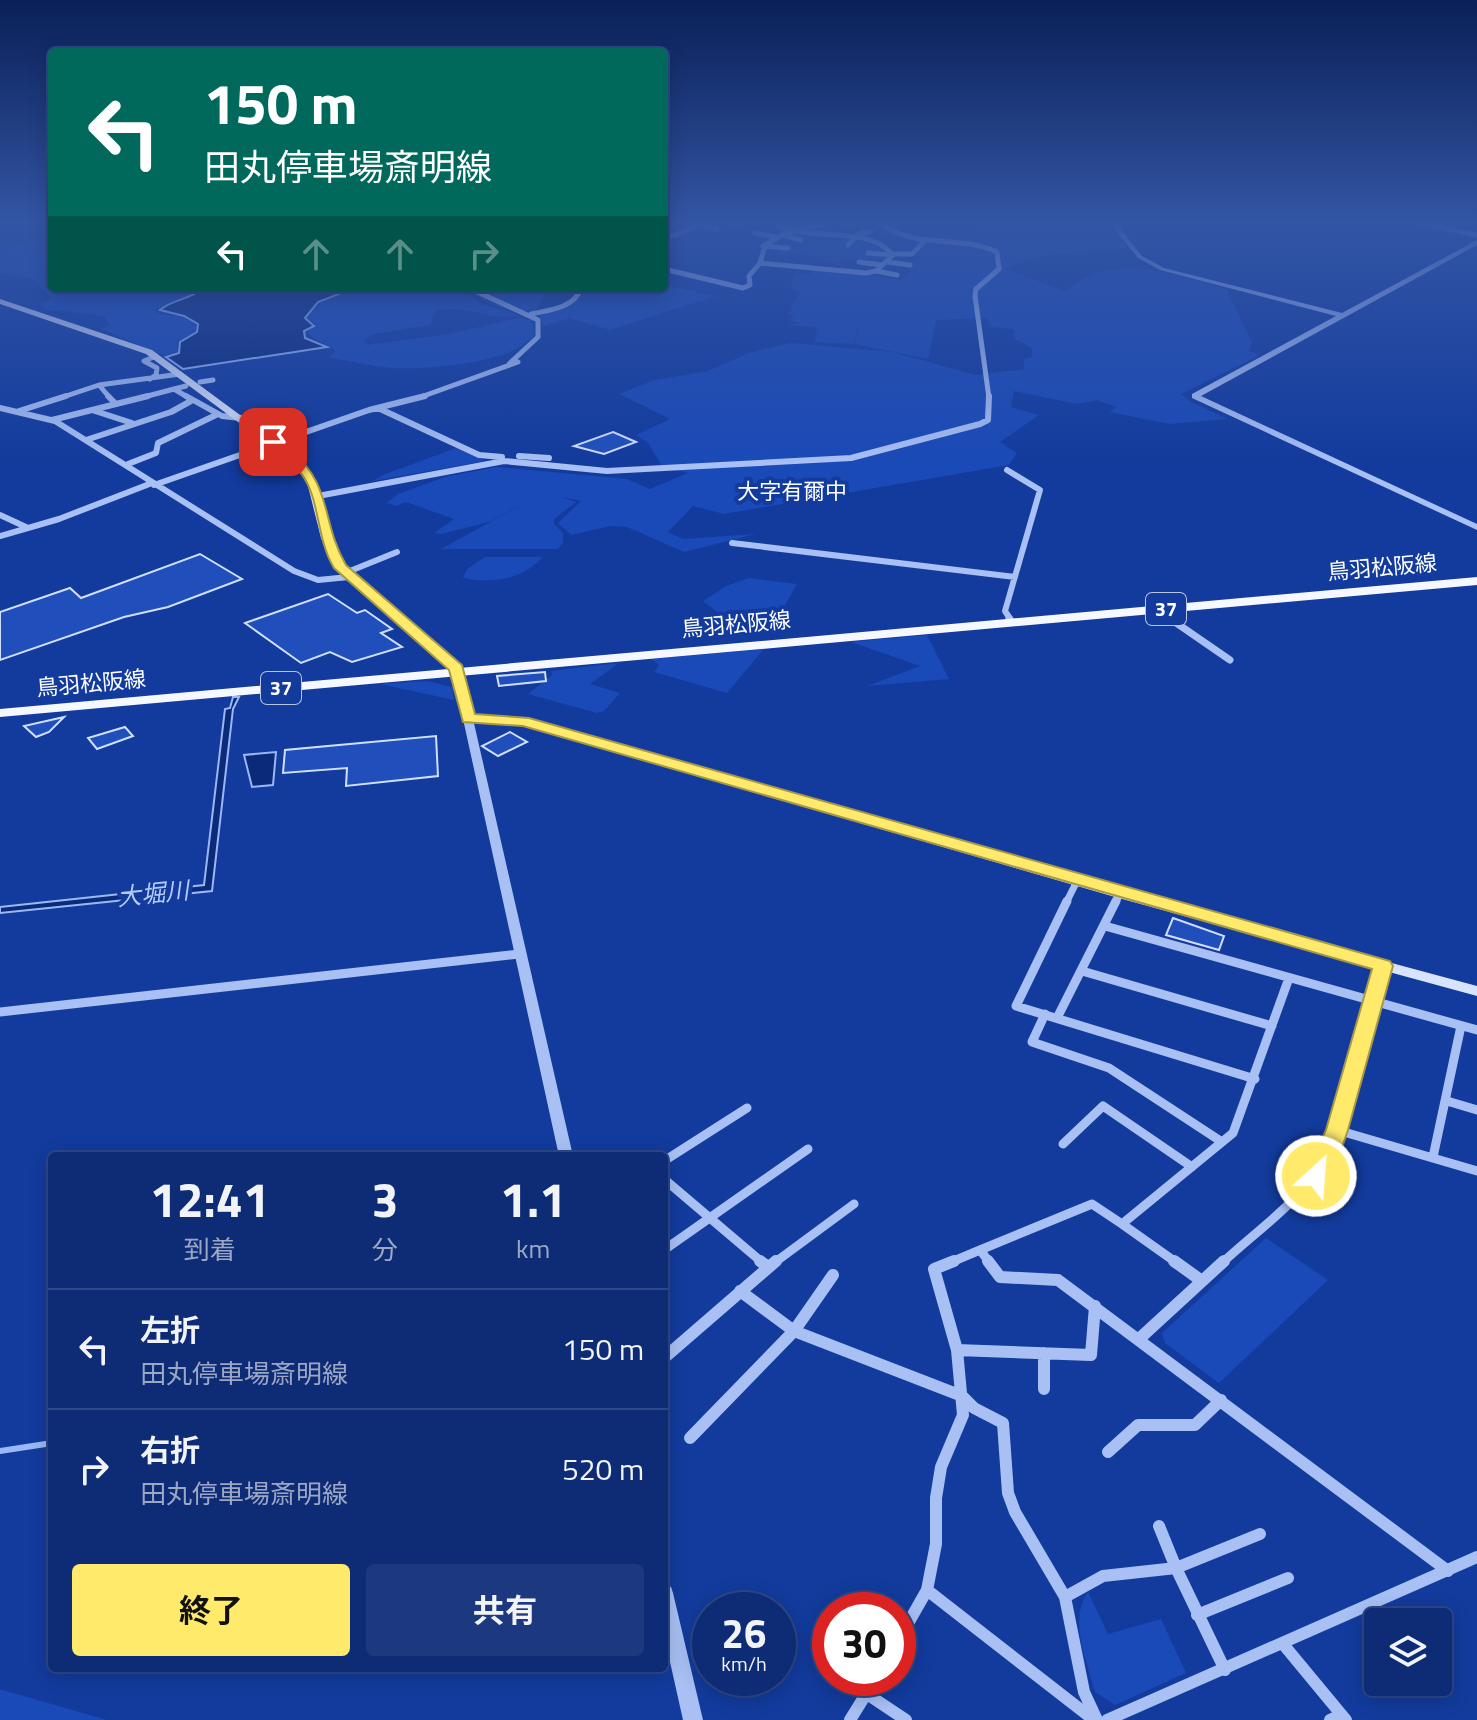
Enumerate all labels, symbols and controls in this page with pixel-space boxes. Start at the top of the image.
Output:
text: 150 m [204,61,357,146]
icon: left [72,80,176,184]
text: 田丸停車場斎明線 [204,139,492,194]
icon: left [210,232,254,276]
icon: ahead [294,232,338,276]
icon: ahead [378,232,422,276]
icon: right [462,232,506,276]
pin [239,408,307,476]
icon: arrive [251,420,295,464]
district label: 大字有爾中 [737,474,847,508]
street label: 鳥羽松阪線 [1326,545,1438,589]
road number: 37 [1146,593,1186,625]
street label: 鳥羽松阪線 [680,602,792,646]
street label: 鳥羽松阪線 [35,661,147,705]
road number: 37 [261,672,301,704]
water label: 大堀川 [115,871,194,915]
position arrow [1274,1134,1358,1218]
text: 12:41 [150,1163,270,1236]
text: 3 [371,1163,398,1236]
text: 1.1 [500,1163,566,1236]
text: km [516,1229,550,1268]
text: 到着 [184,1230,236,1269]
text: 分 [372,1230,398,1269]
text: 左折 [140,1307,200,1353]
text: 150 m [562,1326,644,1372]
icon: left [72,1327,116,1371]
text: 田丸停車場斎明線 [140,1354,348,1393]
text: 右折 [140,1427,200,1473]
text: 520 m [562,1446,644,1492]
icon: right [72,1447,116,1491]
text: 田丸停車場斎明線 [140,1474,348,1513]
button: 終了 [72,1564,350,1656]
button: 共有 [366,1564,644,1656]
speed limit sign: 30 [812,1592,916,1696]
text: 26 [722,1603,766,1664]
map controls [1364,1608,1452,1696]
button: layers [1364,1608,1452,1696]
text: km/h [721,1648,767,1679]

